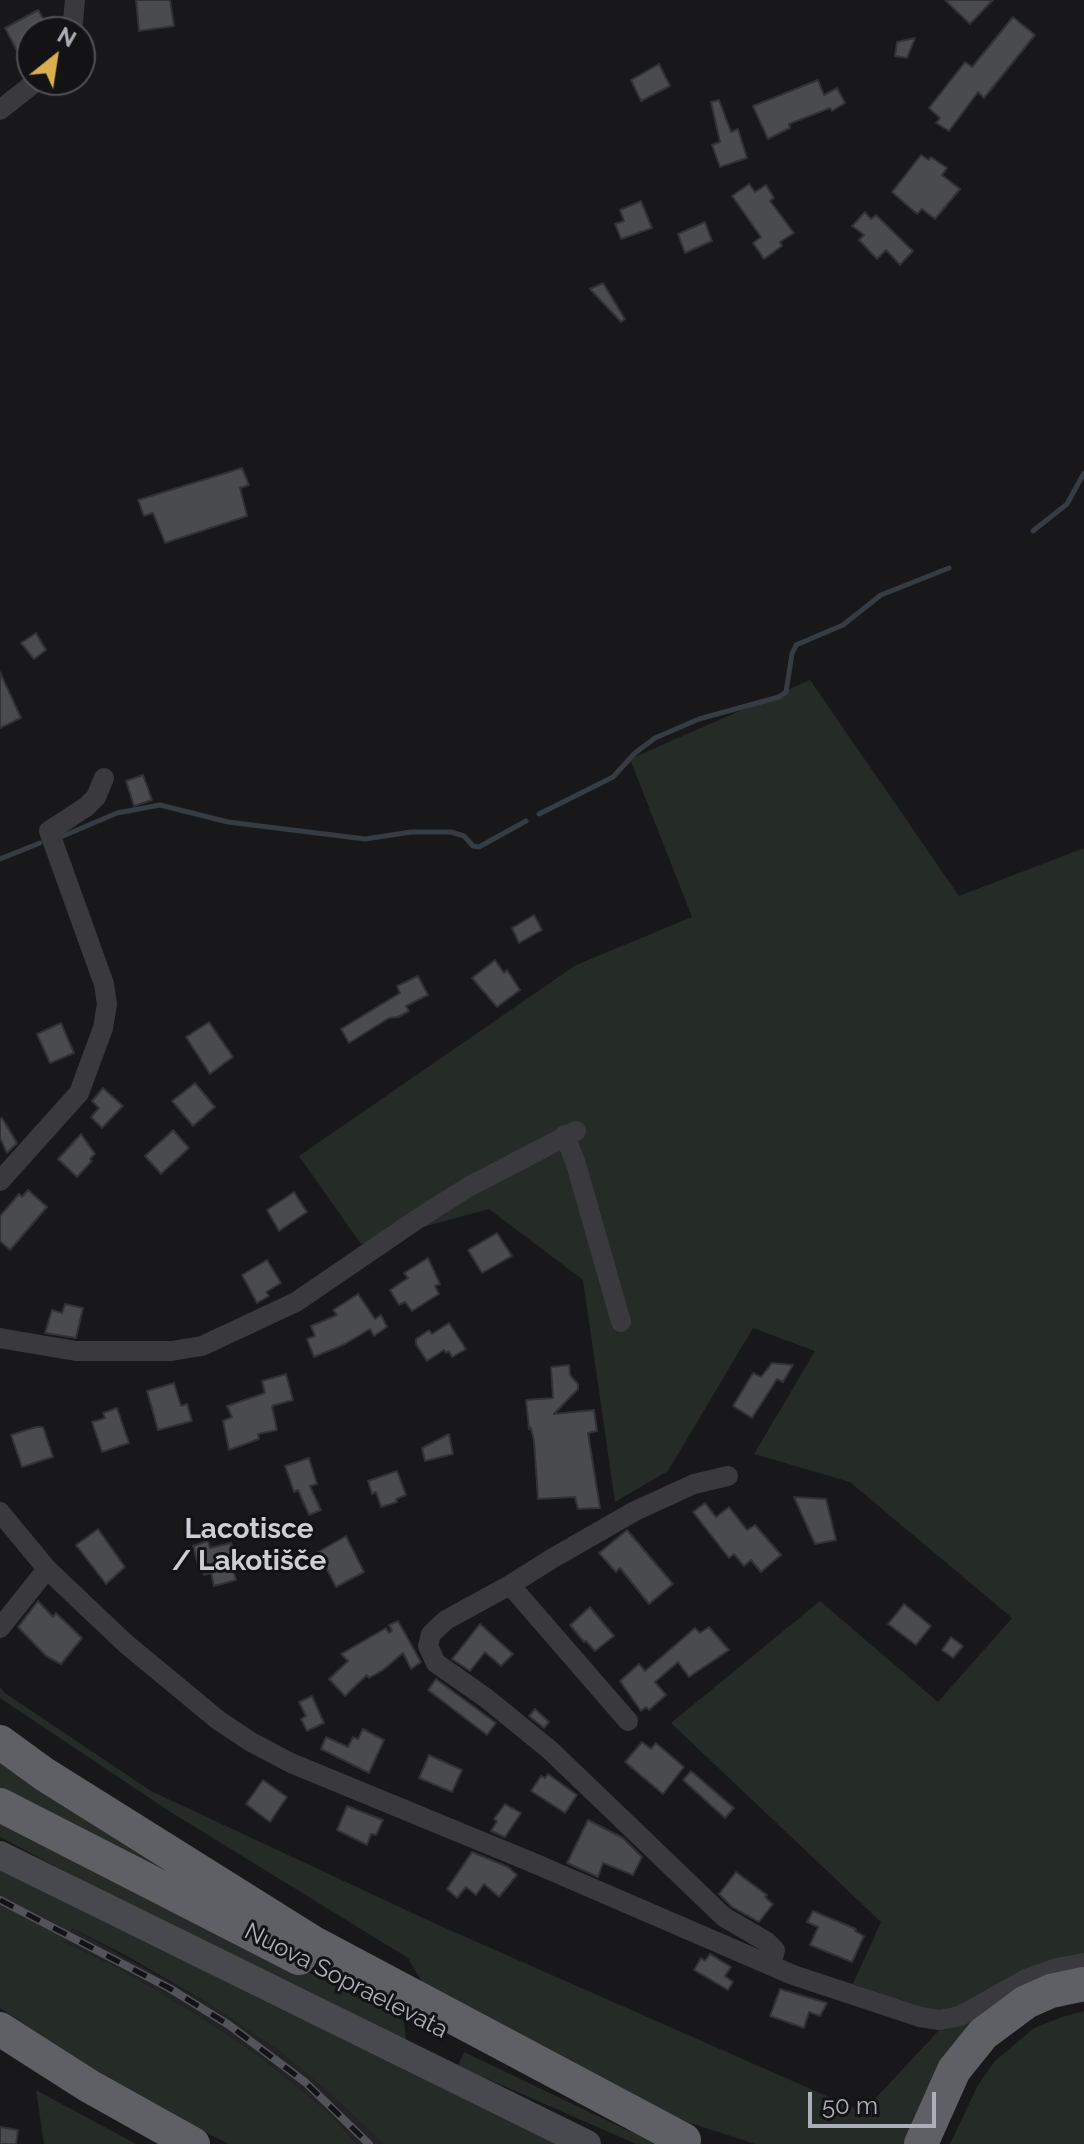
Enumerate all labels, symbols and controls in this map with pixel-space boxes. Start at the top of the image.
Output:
north arrow [16,16,96,96]
text: N [53,21,81,52]
district label: Lacotisce / Lakotišče [172,1513,326,1579]
street label: Nuova Sopraelevata [240,1917,452,2045]
scale bar [812,2076,940,2126]
text: 50 m [822,2091,878,2120]

